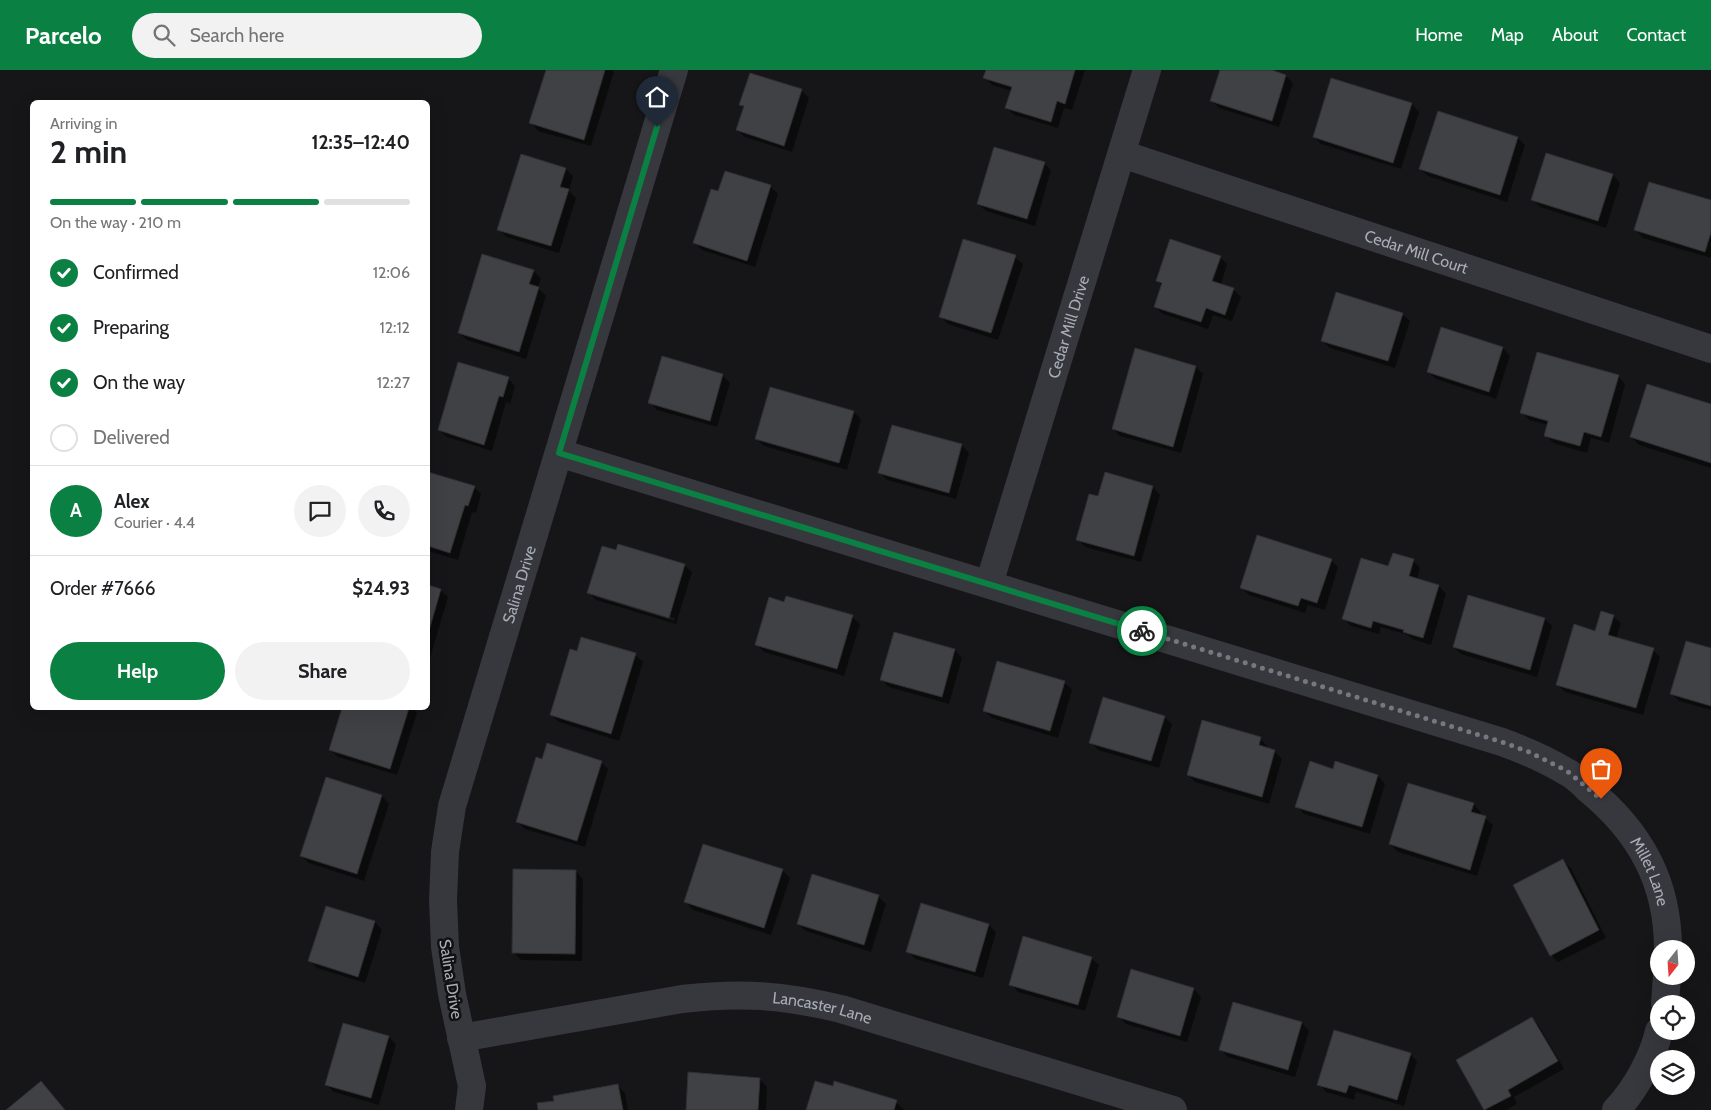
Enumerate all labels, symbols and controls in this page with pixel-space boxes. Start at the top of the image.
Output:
search box [132,13,482,58]
text: Parcelo [25,21,102,50]
icon: search [150,21,178,49]
text: Search here [190,24,284,47]
text: Home [1415,24,1463,46]
text: Map [1491,24,1524,46]
text: About [1552,24,1598,46]
text: Contact [1626,24,1686,46]
pin [636,76,678,127]
icon: home [643,83,671,111]
text: Arriving in [50,114,117,133]
text: 12:35–12:40 [312,131,410,154]
text: 2 min [50,132,127,171]
text: On the way · 210 m [50,213,181,232]
street label: Cedar Mill Court [1362,225,1471,278]
icon: check [50,259,78,287]
text: Confirmed [93,261,179,284]
text: 12:06 [373,263,410,282]
street label: Cedar Mill Drive [1043,273,1093,381]
icon: check [50,314,78,342]
text: Preparing [93,316,169,339]
text: 12:12 [379,318,410,337]
icon: check [50,369,78,397]
text: On the way [93,371,185,394]
text: 12:27 [377,373,410,392]
text: Delivered [93,426,170,449]
button: chat [294,485,346,537]
button: phone [358,485,410,537]
text: Alex [114,490,150,513]
text: A [70,499,82,522]
text: Courier · 4.4 [114,513,195,532]
street label: Salina Drive [498,543,540,626]
text: Order #7666 [50,577,156,600]
text: $24.93 [352,577,410,600]
courier [1117,606,1167,656]
icon: bike [1128,617,1156,645]
button: Help [50,642,225,700]
button: Share [235,642,410,700]
pin [1580,748,1622,799]
icon: bag [1587,755,1615,783]
street label: Millet Lane [1627,833,1673,908]
street label: Salina Drive [435,938,467,1020]
north arrow [1650,940,1695,985]
map controls [1650,940,1695,1095]
street label: Lancaster Lane [772,987,874,1027]
button: locate [1650,995,1695,1040]
button: layers [1650,1050,1695,1095]

